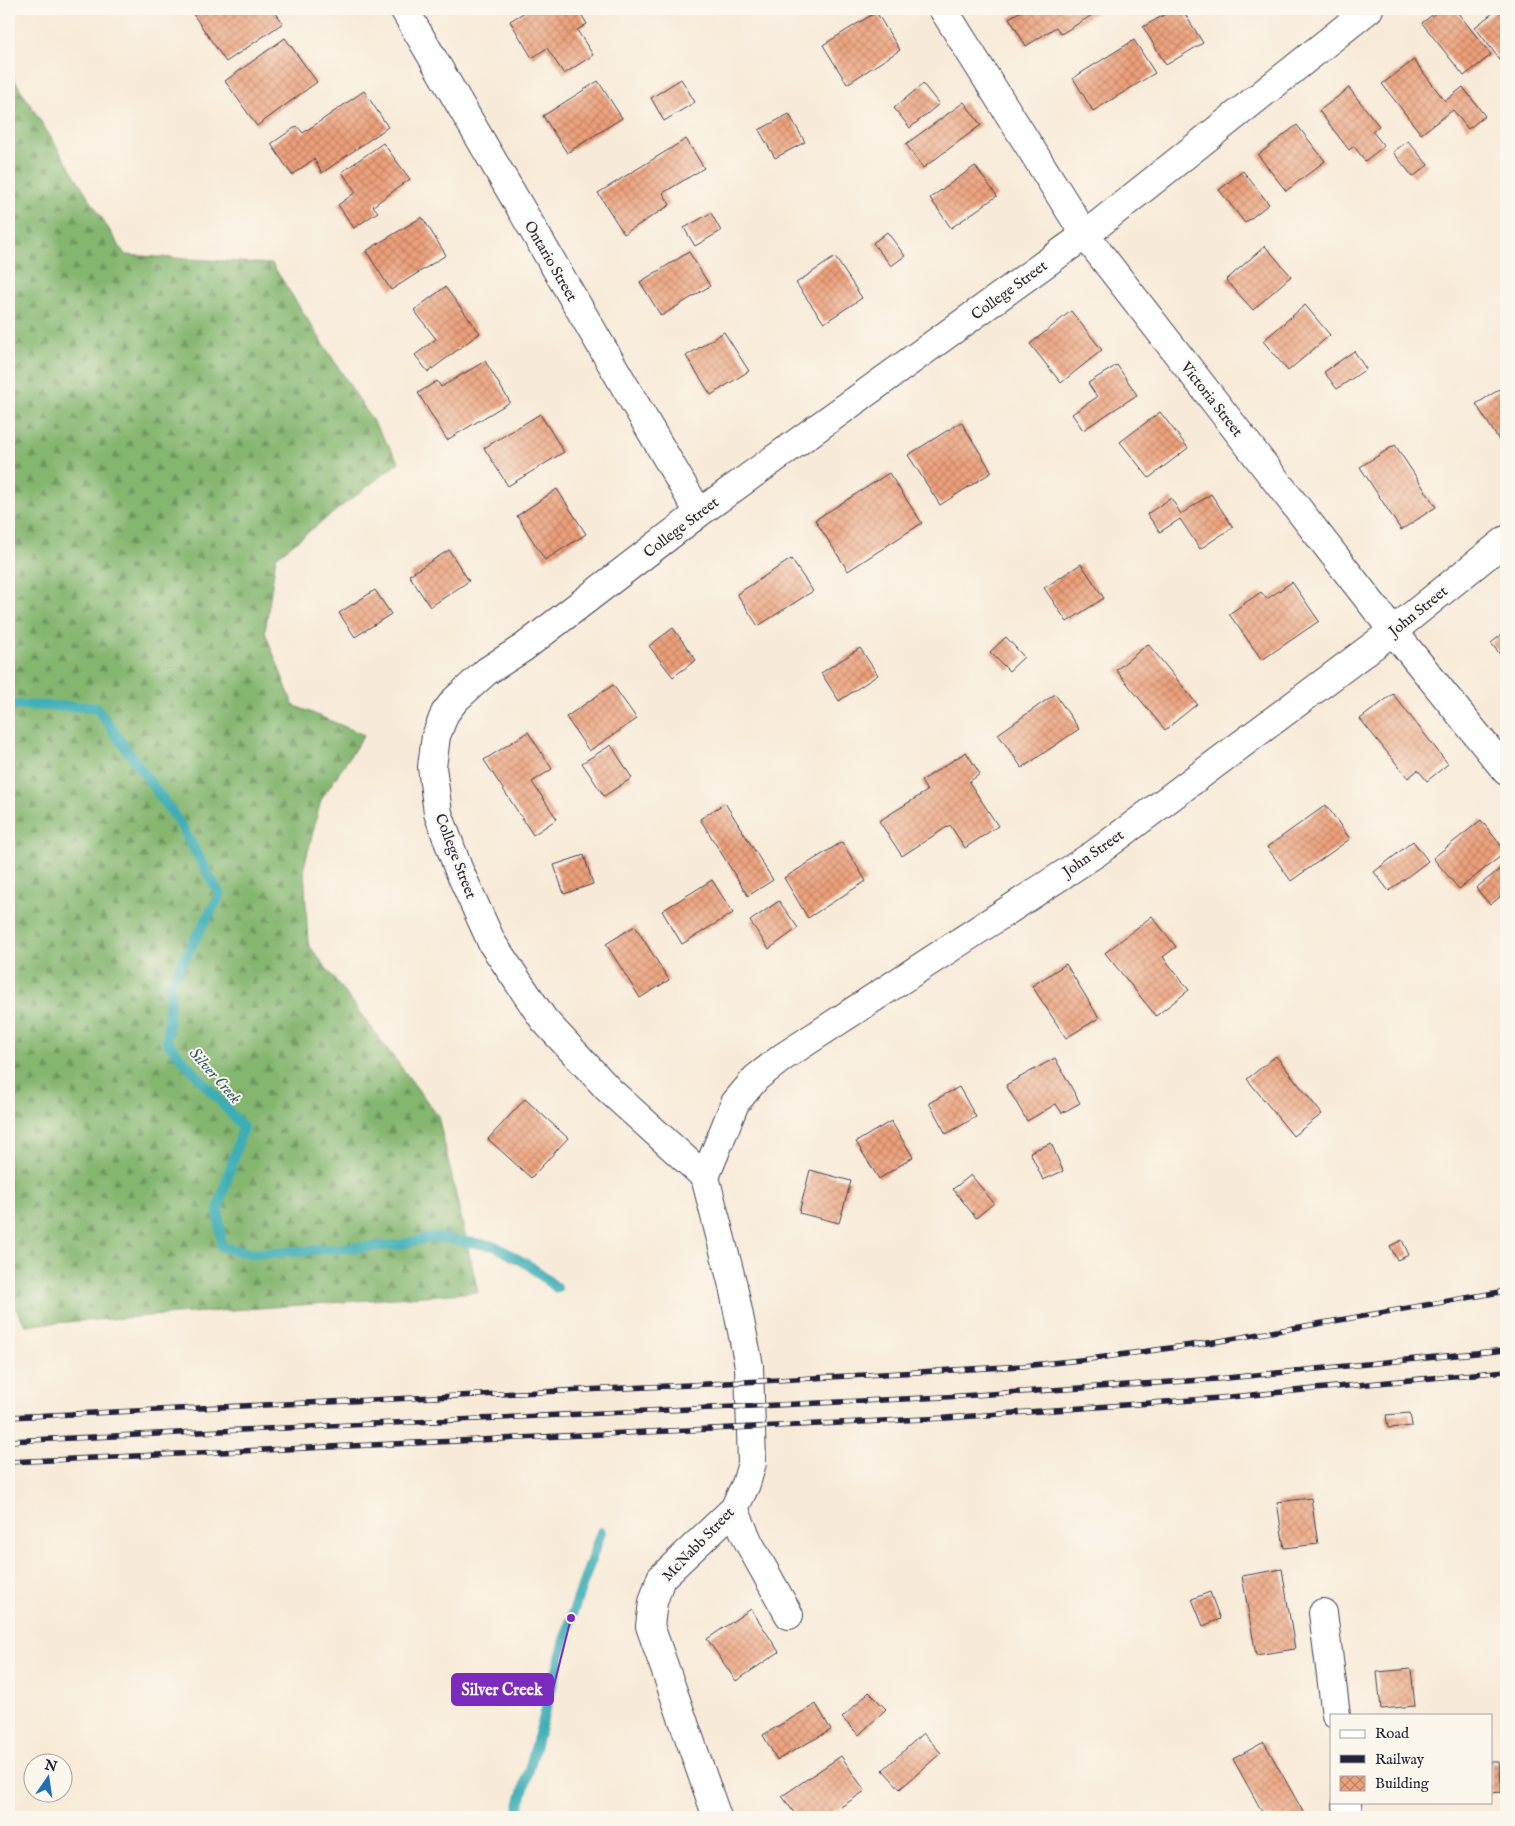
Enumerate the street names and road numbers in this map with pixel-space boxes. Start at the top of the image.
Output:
street label: Ontario Street [520,217,581,305]
street label: College Street [968,256,1051,324]
street label: Victoria Street [1176,357,1247,441]
street label: College Street [640,493,723,562]
street label: John Street [1383,582,1452,642]
street label: College Street [431,811,480,901]
street label: John Street [1057,825,1128,882]
street label: McNabb Street [658,1503,739,1585]

